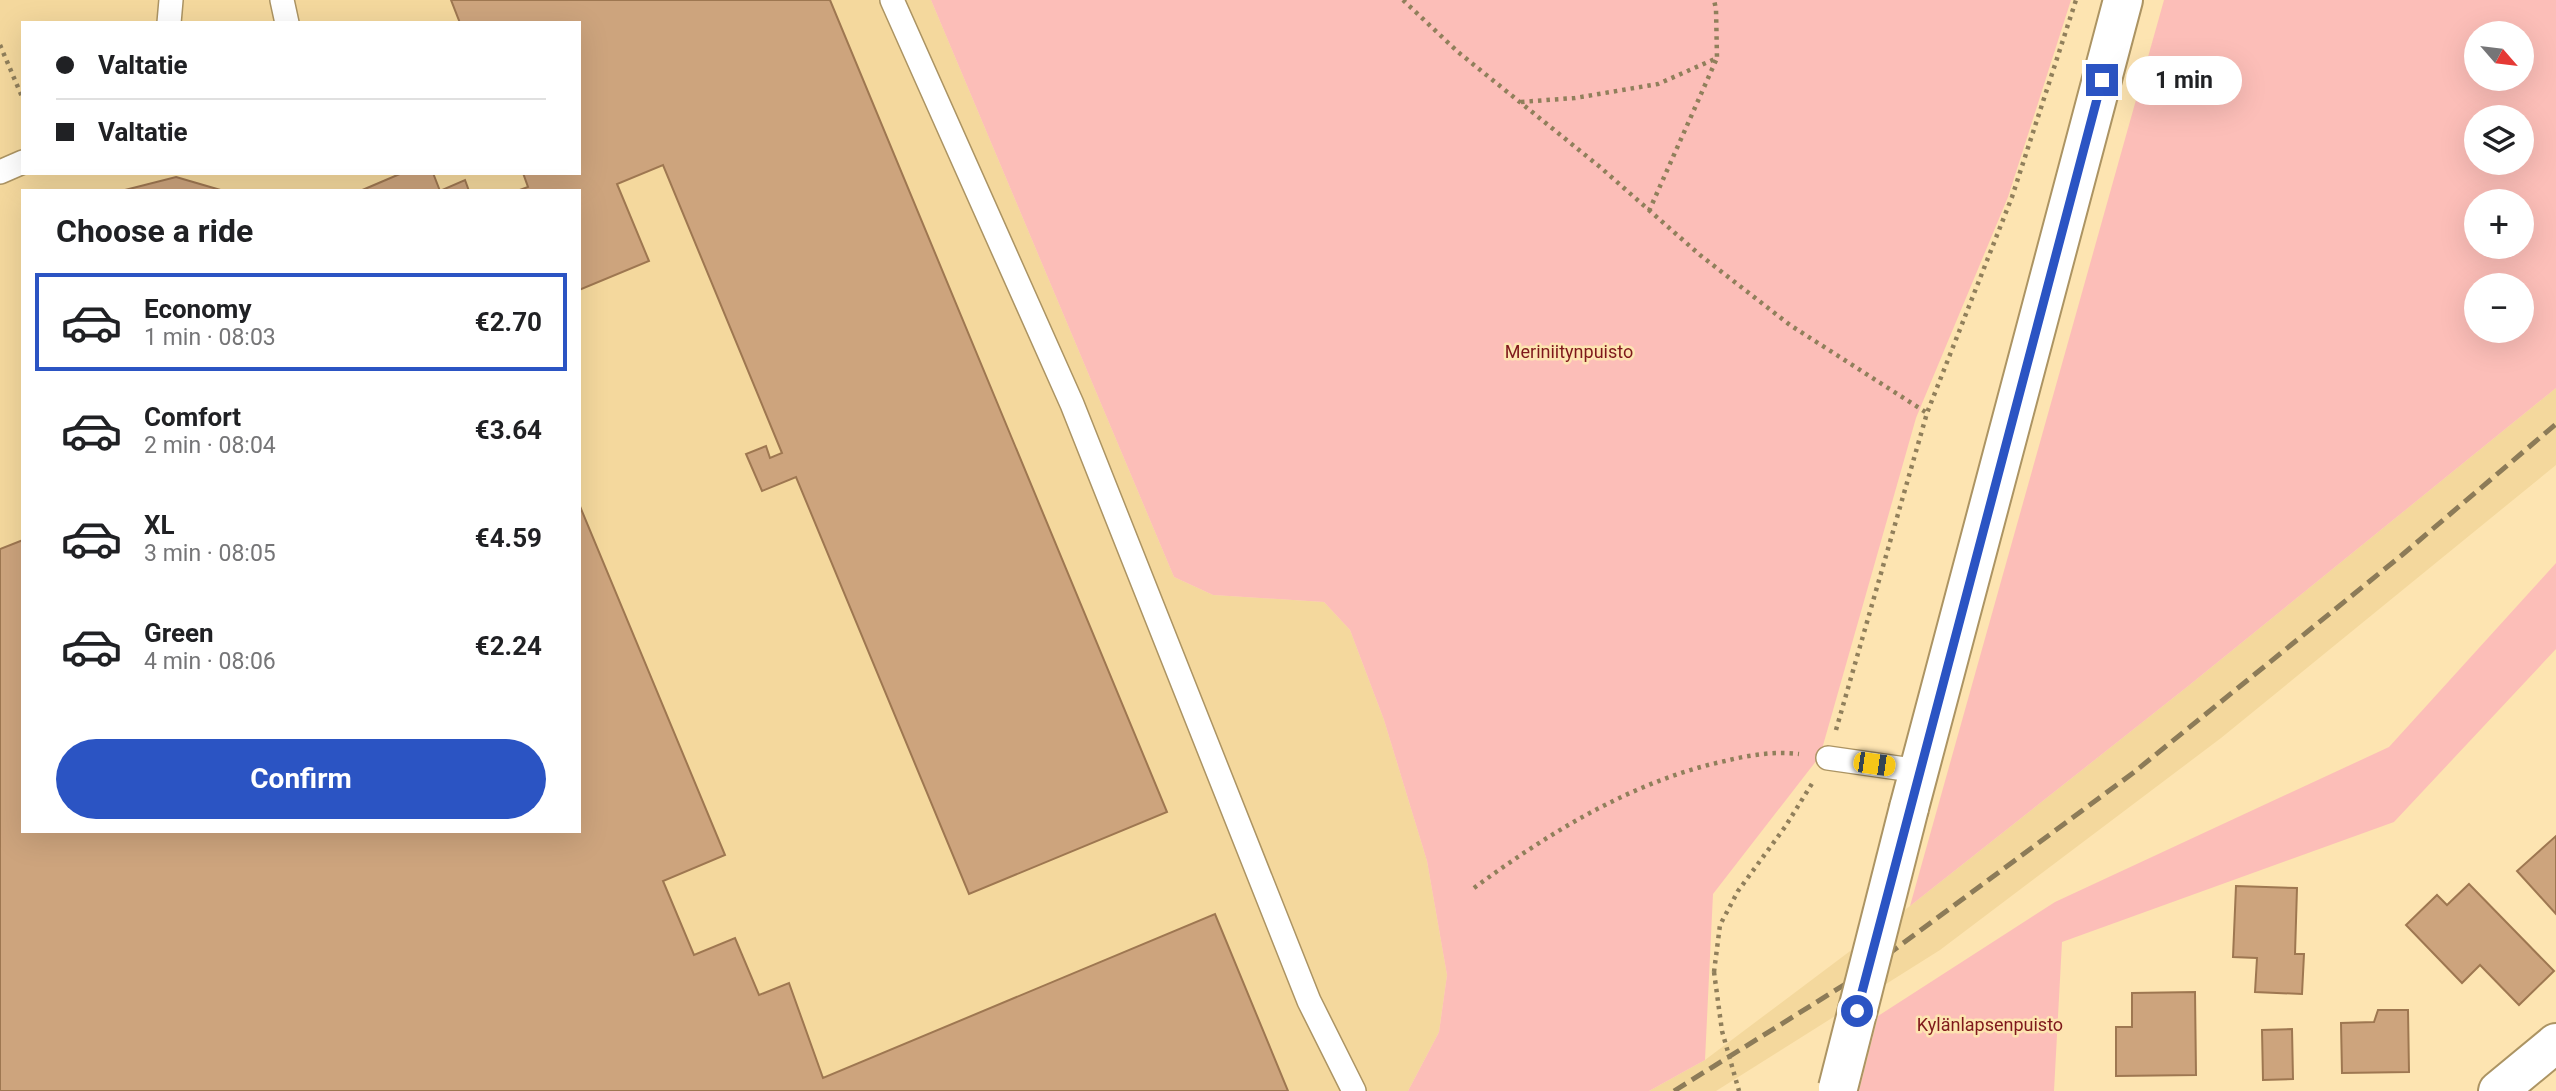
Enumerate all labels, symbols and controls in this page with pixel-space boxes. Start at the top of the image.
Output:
north arrow [2464,21,2534,91]
map controls [2464,21,2534,343]
text: Valtatie [98,50,188,80]
callout: 1 min [2126,56,2242,104]
route end [2086,64,2118,96]
text: 1 min [2155,67,2213,94]
button: layers [2464,105,2534,175]
text: Valtatie [98,117,188,147]
button: + [2464,189,2534,259]
text: Choose a ride [56,212,253,250]
button: − [2464,273,2534,343]
icon: car [60,291,123,354]
text: Economy [144,294,251,324]
text: €2.70 [475,307,542,337]
text: 1 min · 08:03 [144,324,276,351]
park label: Meriniitynpuisto [1505,341,1633,362]
icon: car [60,399,123,462]
text: Comfort [144,402,241,432]
text: €3.64 [475,415,542,445]
text: 2 min · 08:04 [144,432,276,459]
icon: car [60,507,123,570]
text: XL [144,510,175,540]
text: €4.59 [475,523,542,553]
text: 3 min · 08:05 [144,540,276,567]
icon: car [60,615,123,678]
text: Green [144,618,214,648]
text: €2.24 [475,631,542,661]
text: 4 min · 08:06 [144,648,276,675]
button: Confirm [56,739,546,819]
car [1852,751,1897,777]
route start [1841,995,1873,1027]
park label: Kylänlapsenpuisto [1917,1014,2063,1035]

